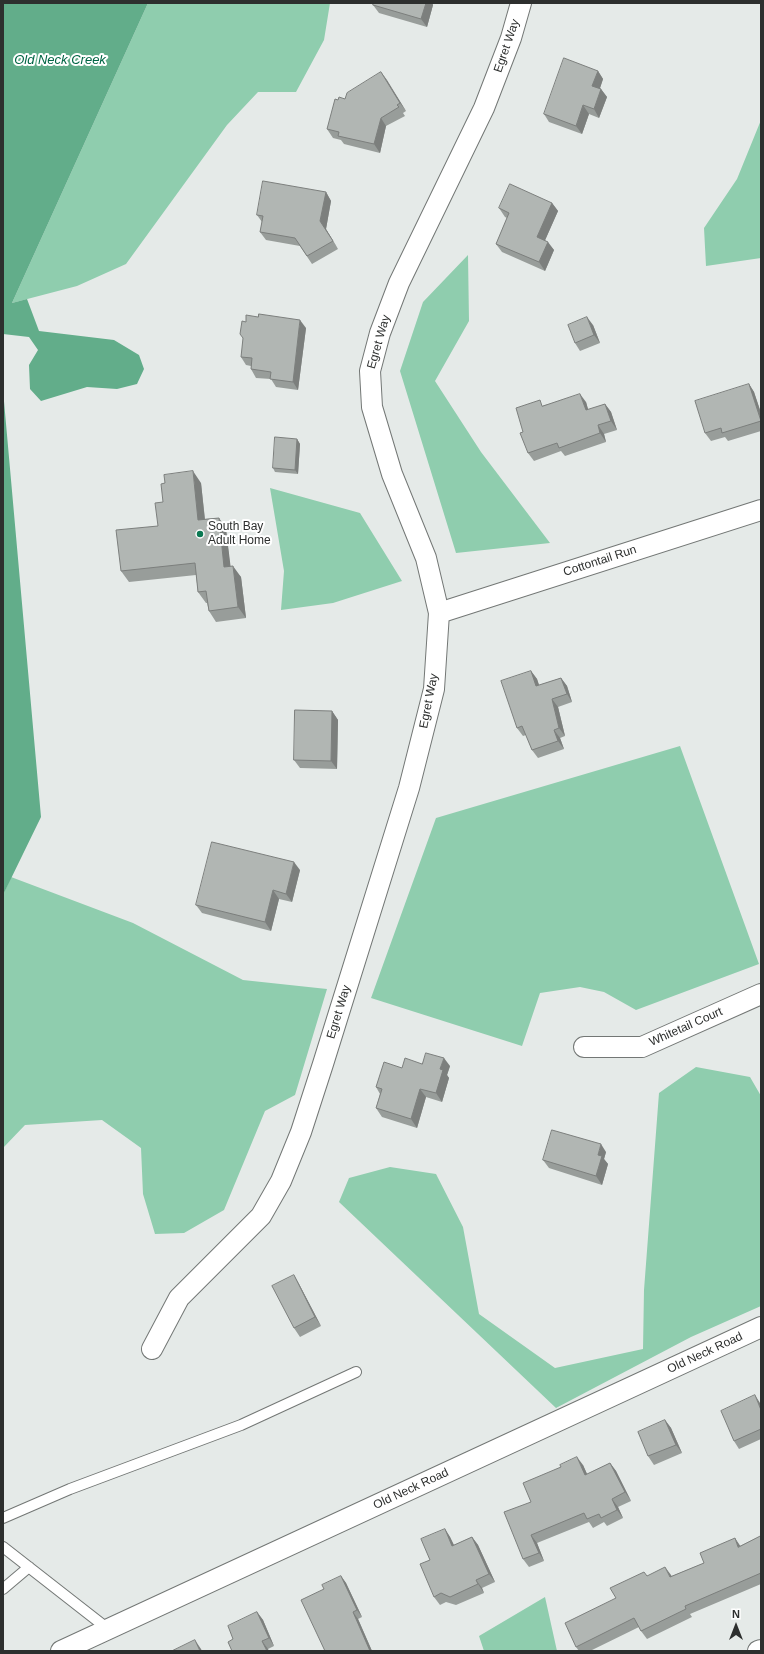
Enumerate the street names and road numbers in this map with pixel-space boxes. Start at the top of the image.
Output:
street label: Egret Way [491,17,523,75]
street label: Egret Way [364,313,394,371]
street label: Cottontail Run [562,542,638,580]
street label: Egret Way [417,672,441,730]
street label: Egret Way [324,983,354,1041]
street label: Whitetail Court [647,1004,725,1050]
street label: Old Neck Road [665,1329,745,1377]
street label: Old Neck Road [371,1465,451,1513]

